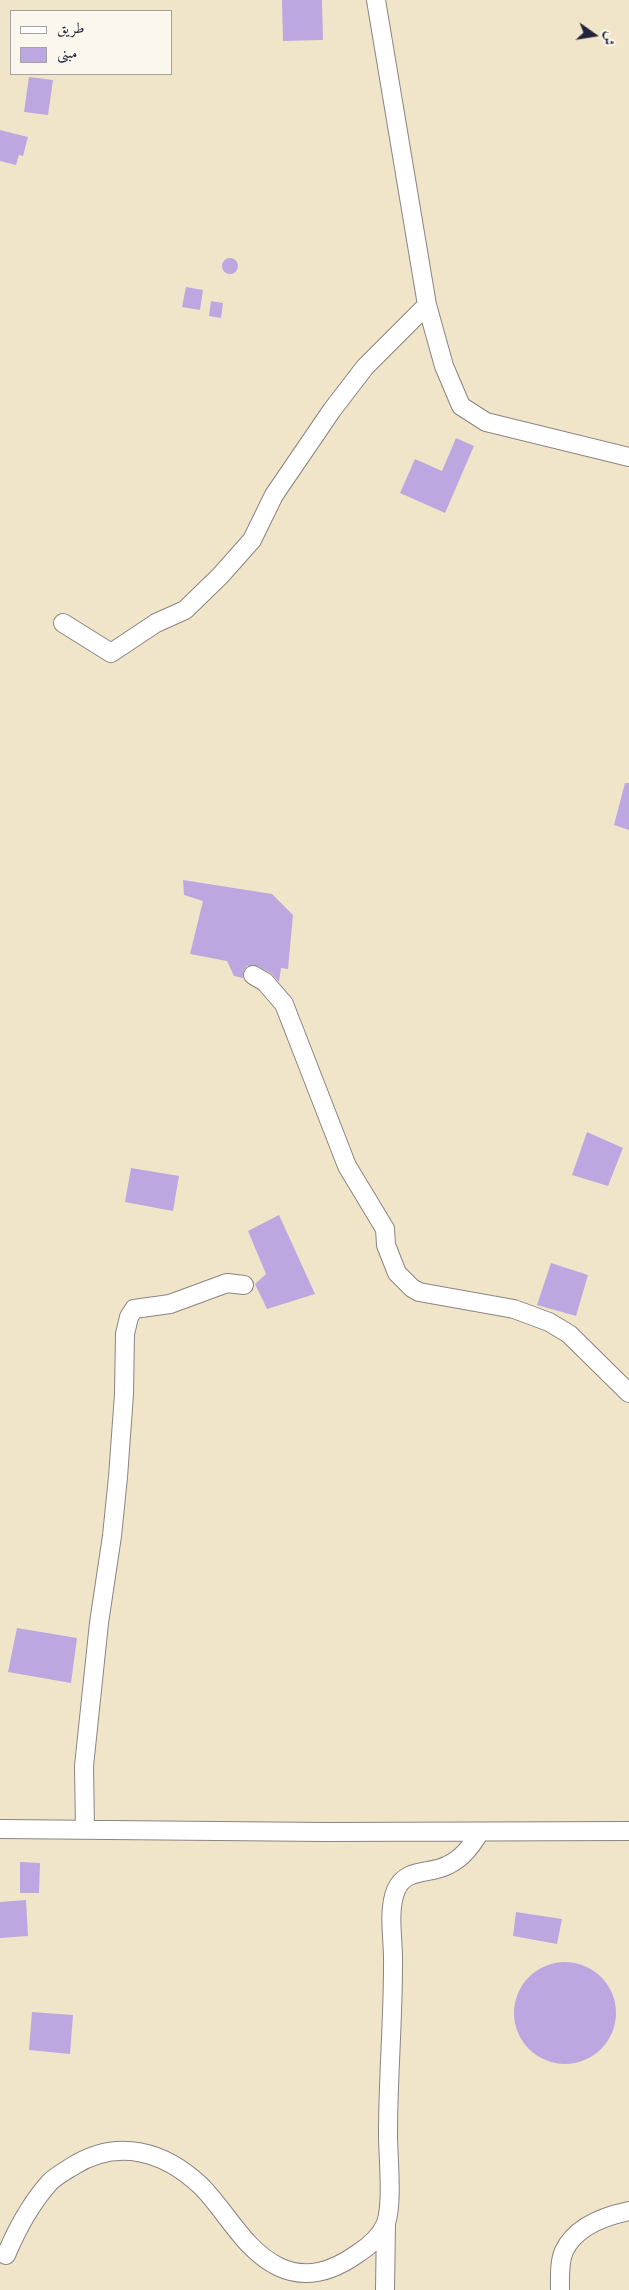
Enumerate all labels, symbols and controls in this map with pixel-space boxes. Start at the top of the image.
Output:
legend [10,10,172,75]
north arrow [569,10,619,60]
text: طريق [57,22,84,37]
text: ش [600,30,617,47]
text: مبنى [57,47,77,62]

